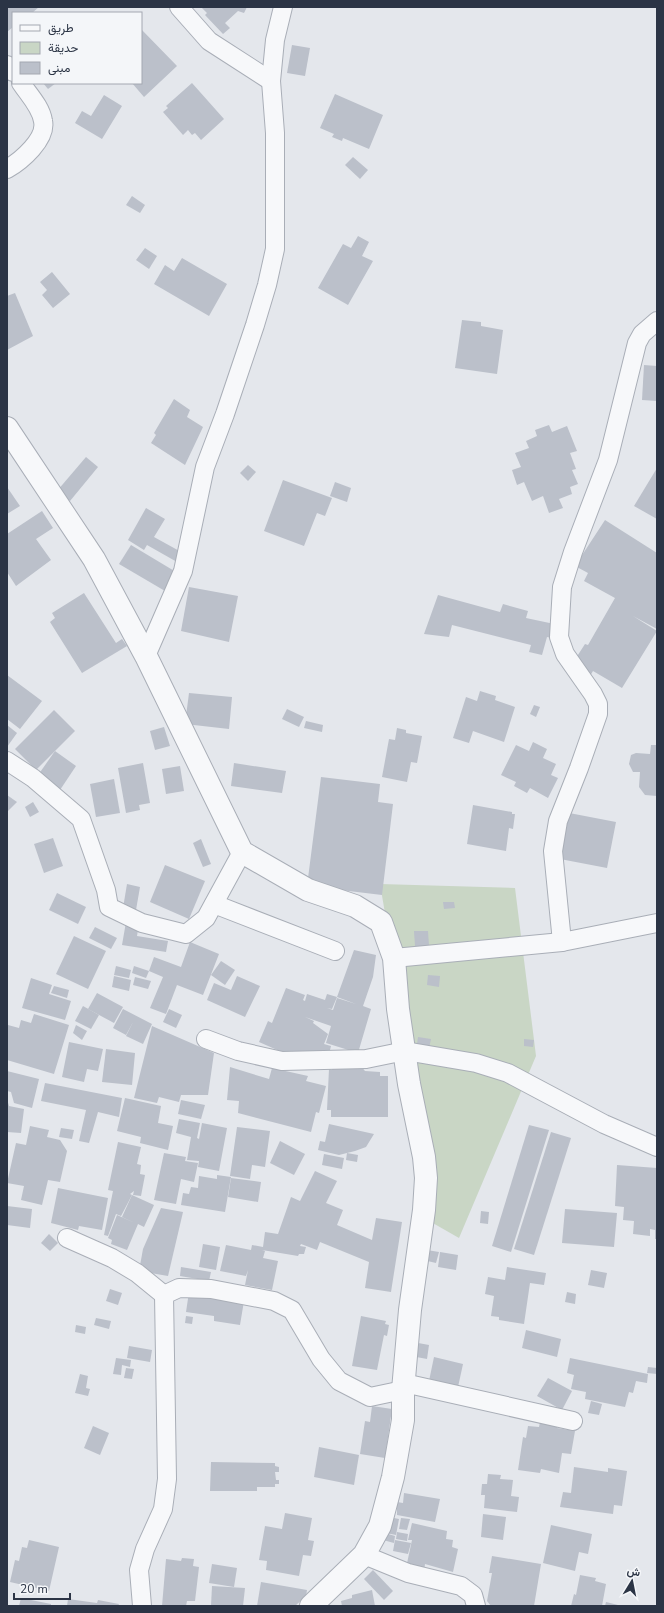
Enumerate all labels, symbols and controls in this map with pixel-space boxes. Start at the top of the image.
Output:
legend [12,12,142,84]
text: طريق [48,20,74,36]
text: حديقة [48,40,78,56]
text: مبنى [48,60,70,76]
north arrow [612,1561,652,1601]
text: ش [626,1563,641,1580]
scale bar [14,1575,70,1601]
text: 20 m [20,1581,48,1597]

